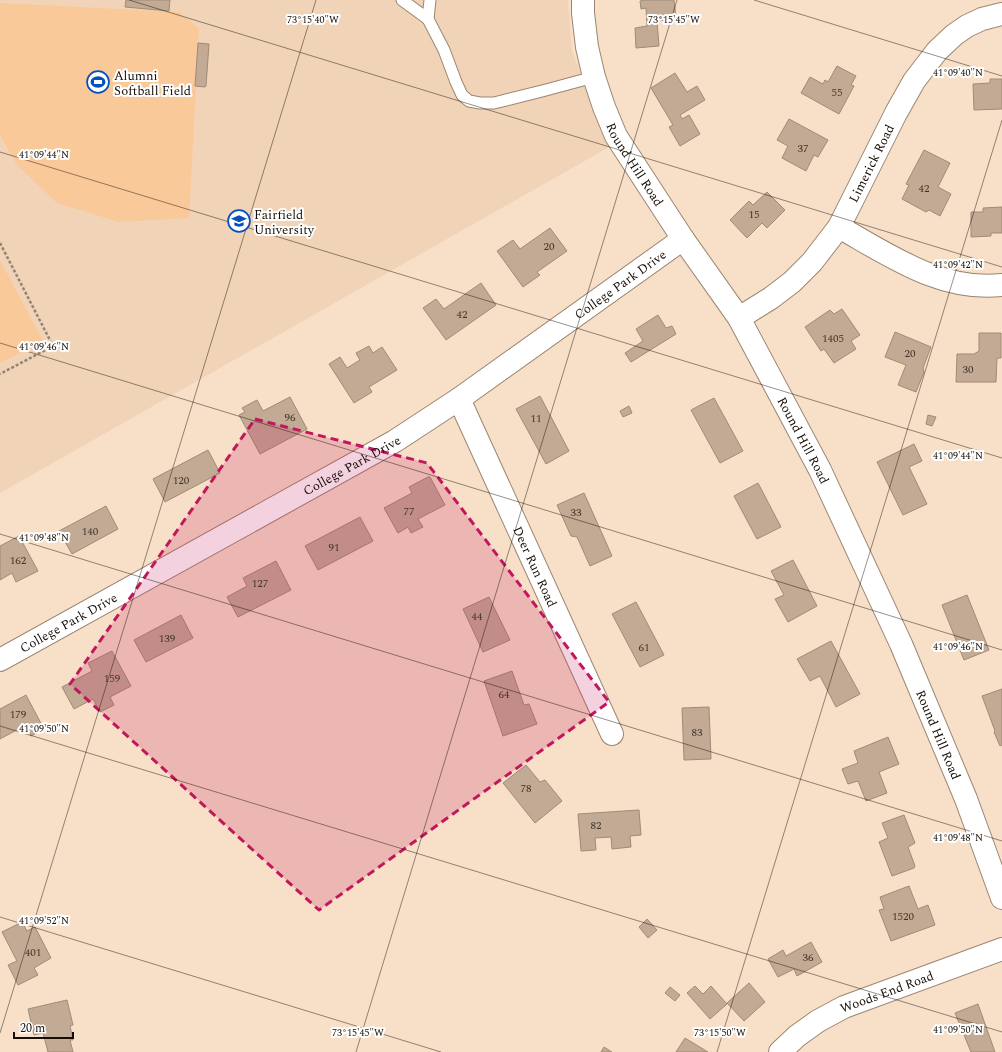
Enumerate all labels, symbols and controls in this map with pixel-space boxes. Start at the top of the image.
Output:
text: 73°15'40"W [287,12,339,28]
text: 73°15'45"W [648,12,700,28]
text: 41°09'40"N [933,65,983,81]
place label: Alumni Softball Field [114,66,191,101]
sports icon: Alumni Softball Field [85,69,111,95]
house number: 55 [832,84,843,101]
street label: Round Hill Road [600,120,668,211]
street label: Limerick Road [844,121,900,206]
house number: 37 [798,140,809,157]
text: 41°09'44"N [19,147,69,163]
house number: 42 [919,180,930,197]
place label: Fairfield University [254,205,315,240]
house number: 15 [749,206,760,223]
school or university icon: Fairfield University [226,208,252,234]
house number: 20 [544,238,555,255]
street label: College Park Drive [570,245,671,325]
text: 41°09'42"N [933,257,983,273]
house number: 42 [457,306,468,323]
house number: 1405 [822,330,844,347]
text: 41°09'46"N [19,339,69,355]
house number: 20 [905,345,916,362]
house number: 30 [963,361,974,378]
street label: Round Hill Road [772,393,834,487]
house number: 96 [285,409,296,426]
house number: 11 [531,410,542,427]
street label: College Park Drive [300,431,405,501]
text: 41°09'44"N [933,448,983,464]
house number: 120 [173,472,190,489]
house number: 77 [404,503,415,520]
house number: 33 [571,504,582,521]
house number: 140 [82,523,99,540]
street label: Deer Run Road [507,523,562,611]
text: 41°09'48"N [19,530,69,546]
house number: 91 [329,539,340,556]
house number: 162 [10,552,27,569]
house number: 127 [252,575,269,592]
street label: College Park Drive [16,588,121,658]
house number: 44 [472,608,483,625]
house number: 139 [159,630,176,647]
house number: 61 [639,639,650,656]
text: 41°09'46"N [933,639,983,655]
house number: 159 [104,670,121,687]
house number: 64 [499,686,510,703]
street label: Round Hill Road [910,687,966,783]
house number: 179 [10,706,27,723]
text: 41°09'50"N [19,721,69,737]
house number: 83 [692,724,703,741]
house number: 78 [521,780,532,797]
house number: 82 [591,817,602,834]
text: 41°09'48"N [933,830,983,846]
house number: 1520 [892,908,914,925]
text: 41°09'52"N [19,913,69,929]
house number: 401 [25,944,41,961]
house number: 36 [803,949,814,966]
street label: Woods End Road [837,966,937,1019]
scale bar [14,1014,73,1040]
text: 20 m [20,1019,45,1038]
text: 41°09'50"N [933,1022,983,1038]
text: 73°15'45"W [332,1025,384,1041]
text: 73°15'50"W [694,1025,746,1041]

